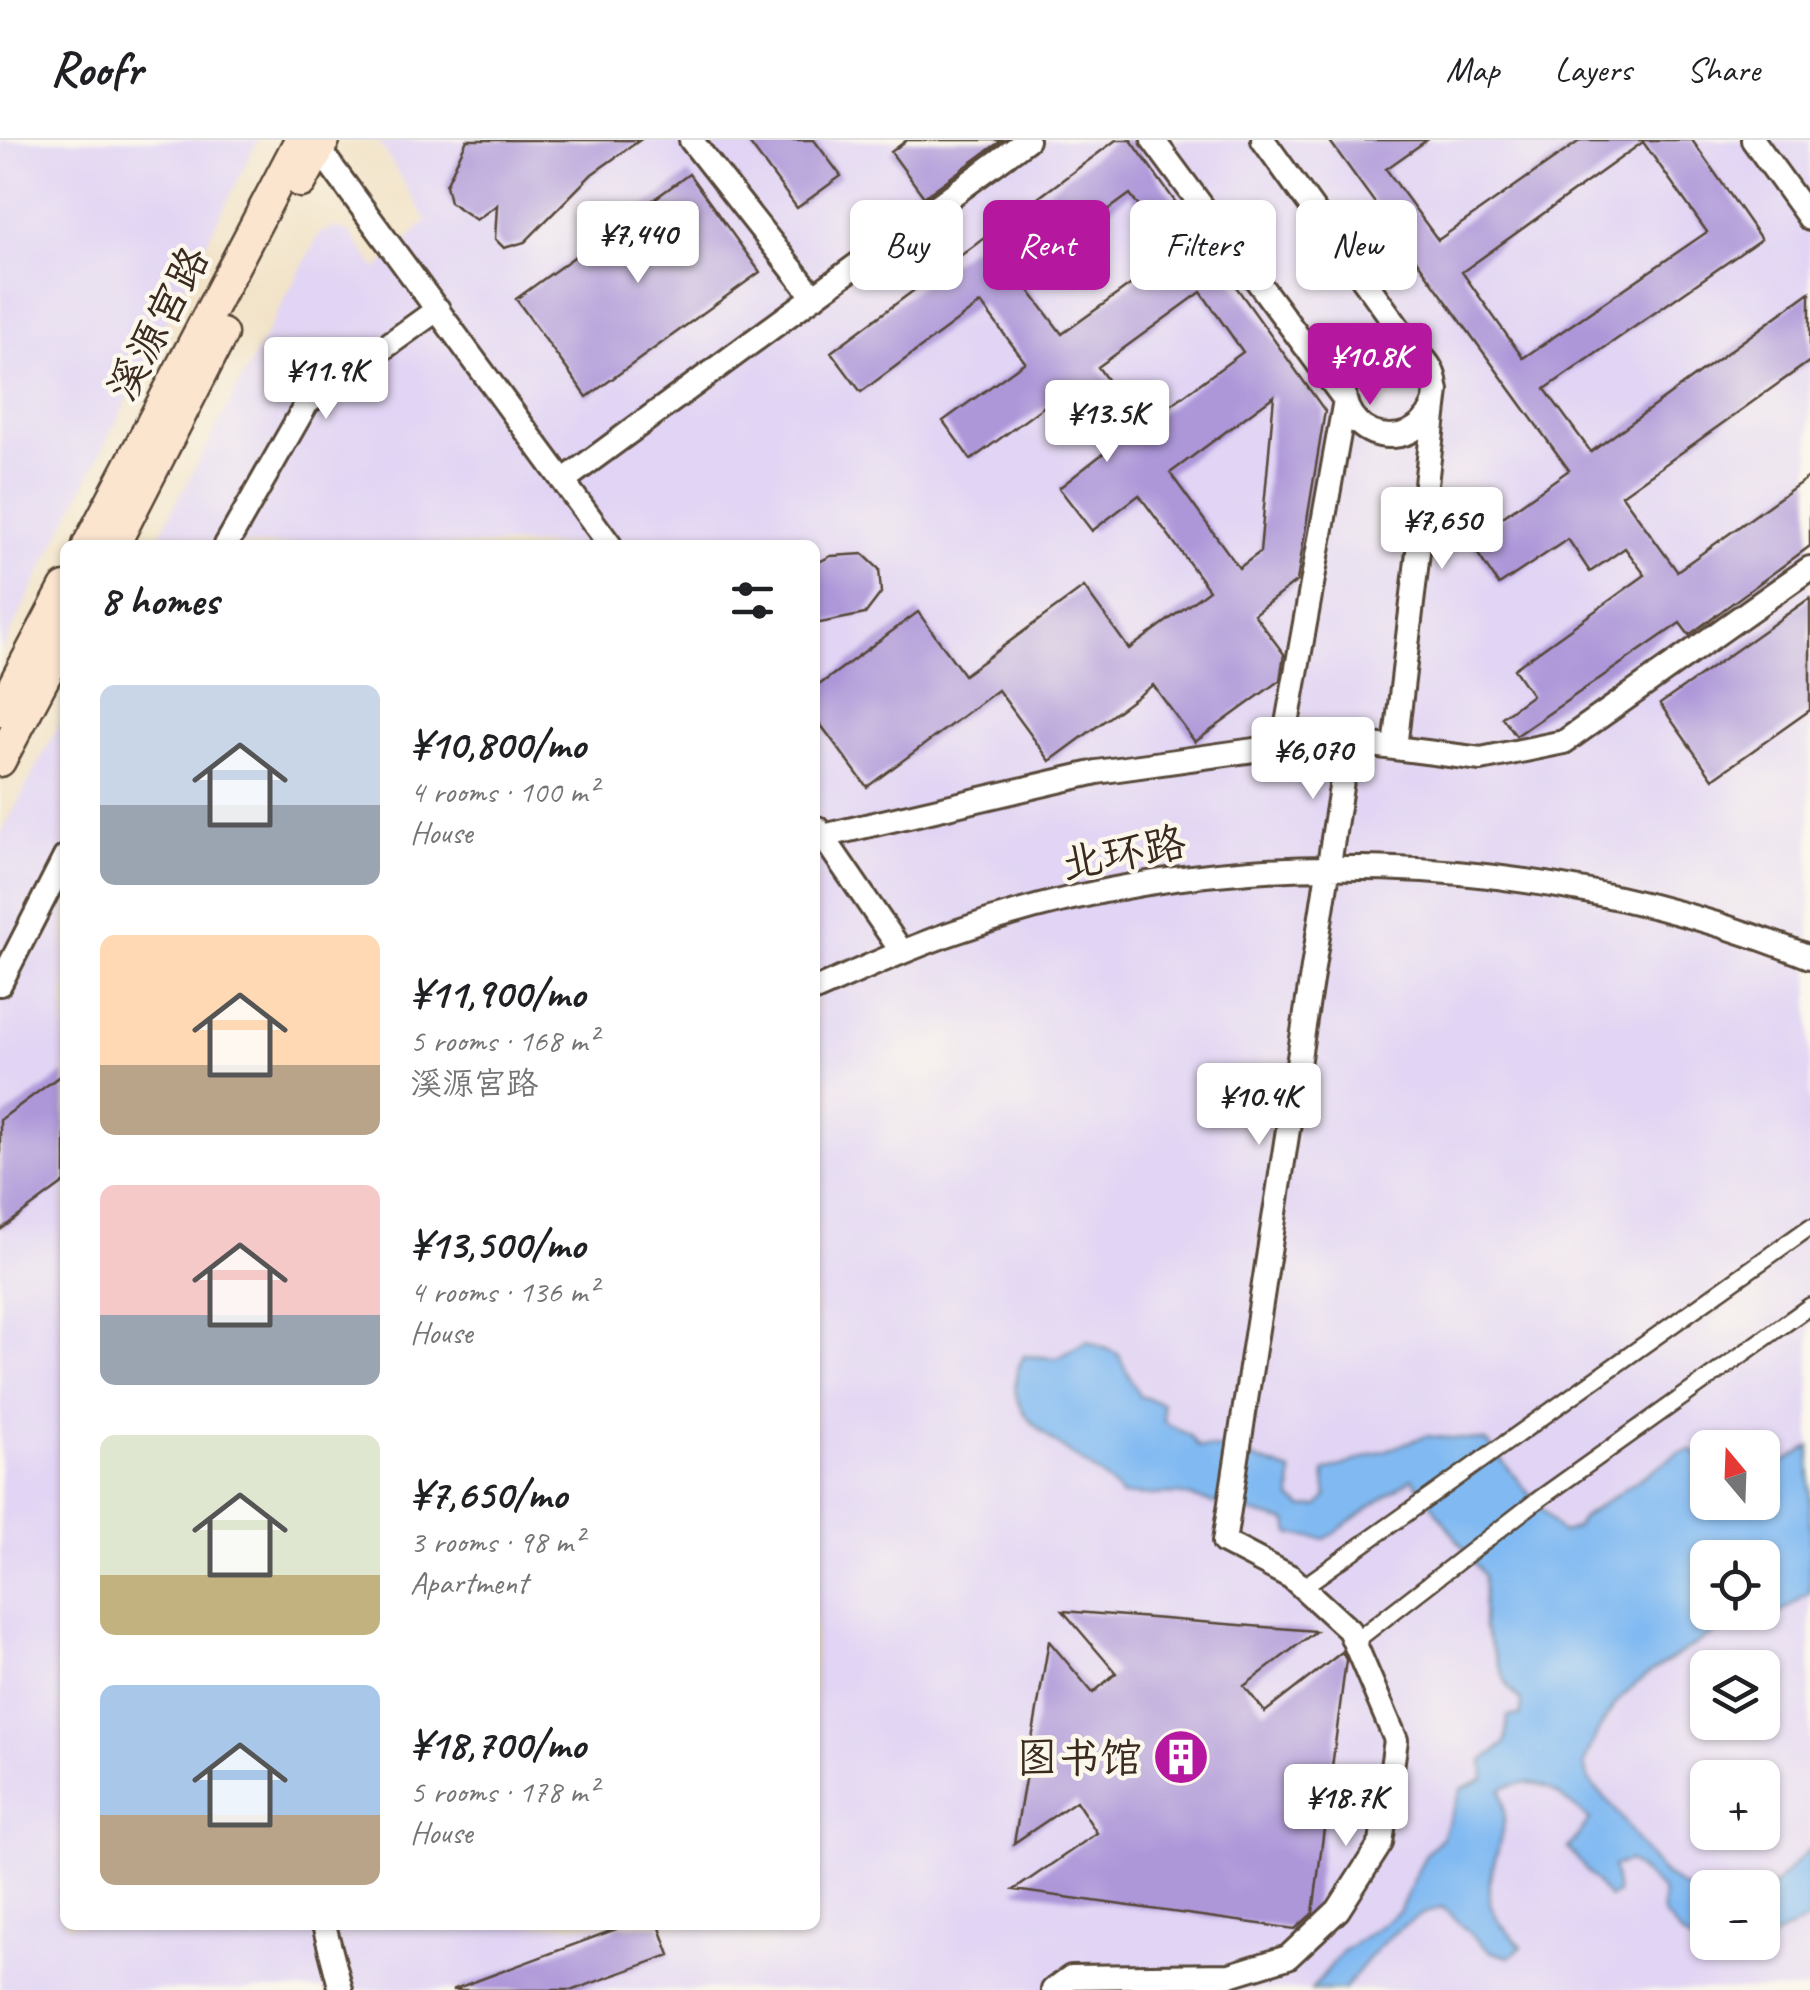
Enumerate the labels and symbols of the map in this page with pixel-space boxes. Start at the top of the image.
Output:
pin: ¥7,440 [557,201,719,286]
street label: 溪源宫路 [95,237,221,410]
pin: ¥10.8K [1289,323,1451,408]
pin: ¥11.9K [245,337,407,422]
pin: ¥13.5K [1026,380,1188,465]
pin: ¥7,650 [1361,487,1523,572]
pin: ¥6,070 [1232,717,1394,802]
street label: 北环路 [1056,815,1190,892]
pin: ¥10.4K [1178,1063,1340,1148]
north arrow [1690,1430,1780,1520]
building icon: 图书馆 [1151,1727,1211,1787]
place label: 图书馆 [1016,1732,1142,1785]
pin: ¥18.7K [1265,1764,1427,1849]

